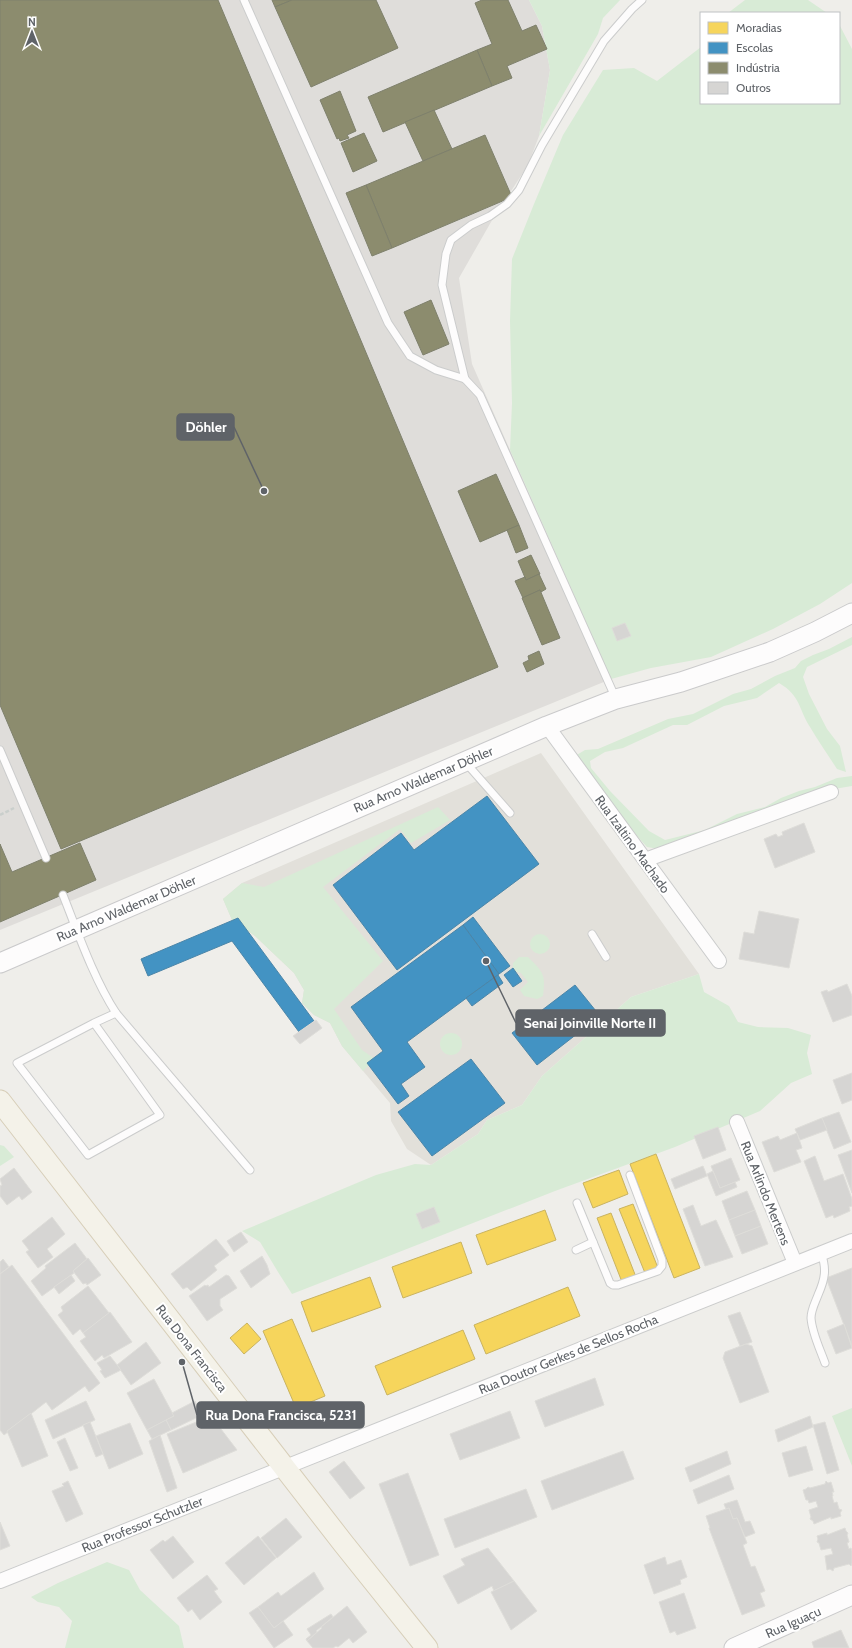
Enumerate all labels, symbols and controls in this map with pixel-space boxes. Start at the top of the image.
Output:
north arrow [12,12,52,52]
legend [700,12,840,104]
text: N [28,15,36,29]
text: Moradias [736,20,782,35]
text: Escolas [736,40,773,55]
text: Indústria [736,60,780,75]
text: Outros [736,80,771,95]
callout: Döhler [177,414,234,440]
text: Döhler [185,418,227,436]
street label: Rua Arno Waldemar Döhler [351,742,496,816]
street label: Rua Izaltino Machado [592,792,674,896]
street label: Rua Arno Waldemar Döhler [54,871,199,945]
callout: Senai Joinville Norte II [516,1010,665,1036]
text: Senai Joinville Norte II [524,1014,656,1032]
street label: Rua Arlindo Mertens [738,1139,794,1248]
street label: Rua Dona Francisca [153,1301,232,1395]
street label: Rua Doutor Gerkes de Sellos Rocha [476,1310,661,1397]
callout: Rua Dona Francisca, 5231 [197,1402,364,1428]
text: Rua Dona Francisca, 5231 [205,1406,357,1424]
street label: Rua Professor Schutzler [79,1492,206,1556]
street label: Rua Iguaçu [763,1603,823,1641]

